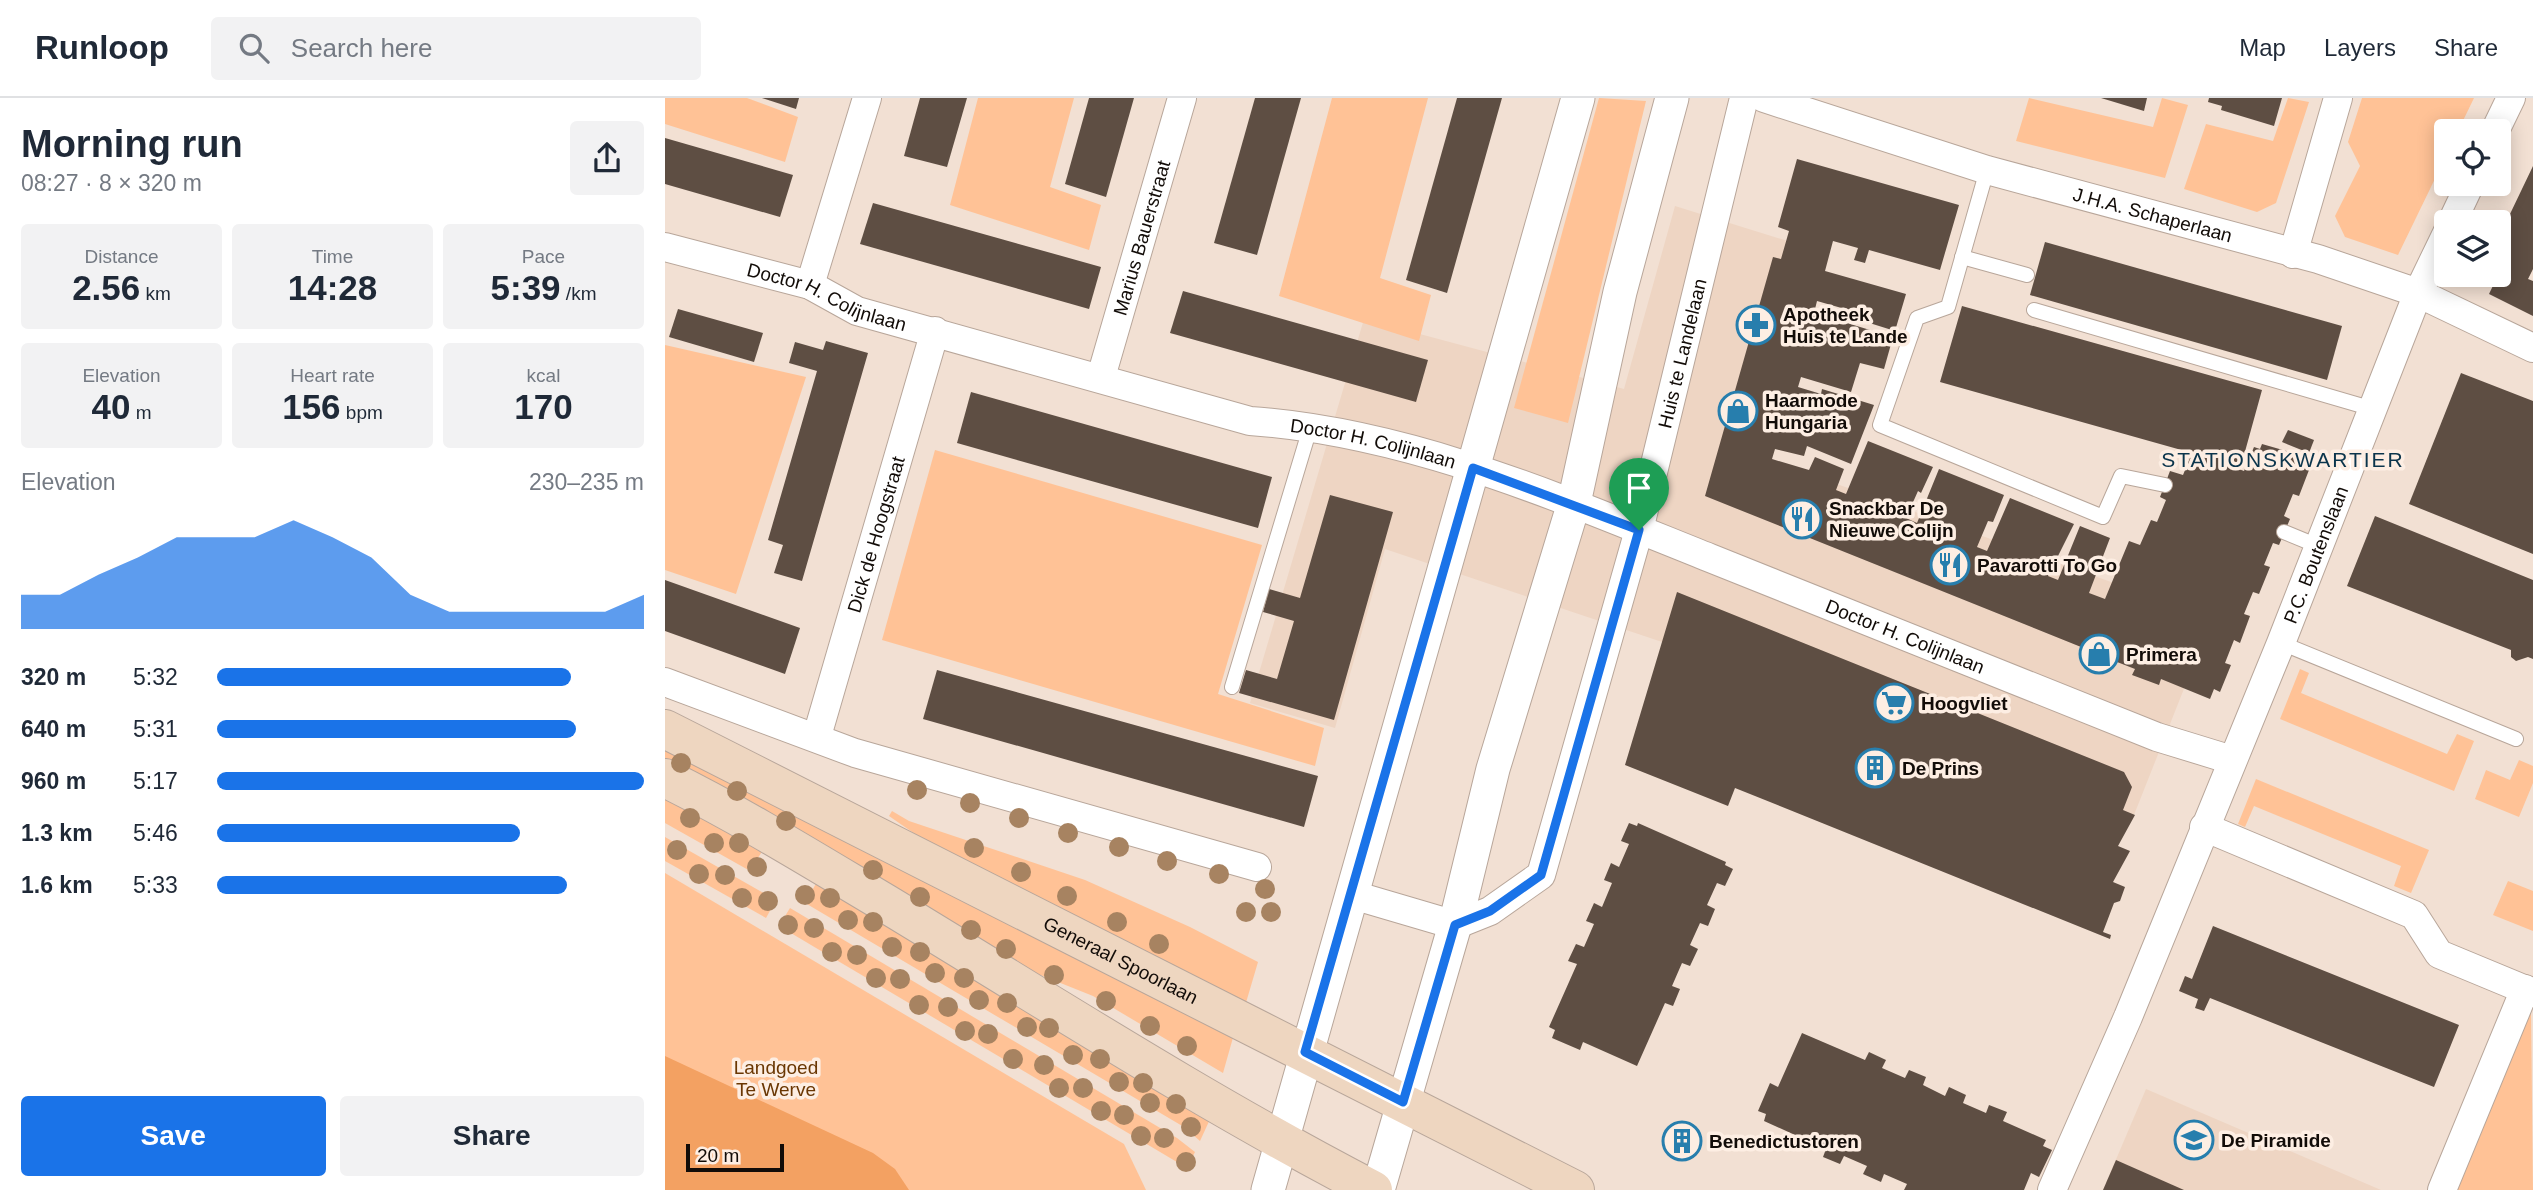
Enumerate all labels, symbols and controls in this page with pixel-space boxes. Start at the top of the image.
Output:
search box [211,17,701,80]
text: Runloop [35,29,169,66]
icon: search [235,29,273,67]
text: Search here [291,33,432,63]
text: Map [2239,34,2286,61]
text: Layers [2324,34,2396,61]
text: Share [2434,34,2498,61]
map controls [2434,119,2511,287]
button: locate [2434,119,2511,196]
button: share [570,121,644,195]
text: Morning run [21,123,243,165]
street label: Marius Bauerstraat [1109,157,1174,318]
text: 08:27 · 8 × 320 m [21,170,202,196]
street label: J.H.A. Schaperlaan [2071,183,2235,246]
button: layers [2434,210,2511,287]
text: Distance [85,246,158,267]
text: Time [312,246,353,267]
text: Pace [522,246,565,267]
street label: Doctor H. Colijnlaan [745,259,909,335]
text: 2.56 [72,268,140,307]
text: 14:28 [288,268,377,307]
text: 5:39 [491,268,561,307]
street label: Huis te Landelaan [1654,276,1710,430]
text: km [140,283,171,304]
text: /km [561,283,596,304]
pharmacy icon: Apotheek Huis te Lande [1735,304,1777,346]
place label: Apotheek Huis te Lande [1783,304,1908,347]
text: Elevation [82,365,161,386]
text: Heart rate [290,365,375,386]
text: kcal [527,365,560,386]
text: 40 [91,387,130,426]
text: 156 [282,387,341,426]
text: 170 [514,387,573,426]
shop icon: Haarmode Hungaria [1717,390,1759,432]
place label: Haarmode Hungaria [1765,390,1858,433]
text: m [130,402,152,423]
text: bpm [341,402,383,423]
street label: Doctor H. Colijnlaan [1289,415,1458,472]
district label: STATIONSKWARTIER [2161,448,2405,471]
street label: Dick de Hoogstraat [843,453,909,615]
pin [1609,458,1669,530]
text: Elevation [21,469,116,495]
text: 230–235 m [529,469,644,495]
icon: arrive [1620,469,1658,507]
street label: P.C. Boutenslaan [2279,483,2352,626]
restaurant icon: Snackbar De Nieuwe Colijn [1781,498,1823,540]
place label: Snackbar De Nieuwe Colijn [1829,498,1954,541]
restaurant icon: Pavarotti To Go [1929,544,1971,586]
place label: Pavarotti To Go [1977,555,2117,576]
street label: Doctor H. Colijnlaan [1823,595,1988,677]
shop icon: Primera [2078,633,2120,675]
place label: Primera [2126,644,2197,665]
text: 320 m [21,664,86,690]
text: 5:32 [133,664,178,690]
supermarket icon: Hoogvliet [1873,682,1915,724]
place label: Hoogvliet [1921,693,2008,714]
text: 640 m [21,716,86,742]
text: 5:31 [133,716,178,742]
building icon: De Prins [1854,747,1896,789]
place label: De Prins [1902,758,1979,779]
text: 960 m [21,768,86,794]
text: 5:17 [133,768,178,794]
text: 1.3 km [21,820,93,846]
text: 5:46 [133,820,178,846]
text: 1.6 km [21,872,93,898]
text: 5:33 [133,872,178,898]
street label: Generaal Spoorlaan [1040,912,1202,1008]
park label: Landgoed Te Werve [734,1057,818,1100]
button: Save [21,1096,326,1176]
button: Share [340,1096,644,1176]
school or university icon: De Piramide [2173,1119,2215,1161]
building icon: Benedictustoren [1661,1120,1703,1162]
place label: De Piramide [2221,1130,2331,1151]
place label: Benedictustoren [1709,1131,1859,1152]
scale bar [686,1141,784,1173]
text: 20 m [697,1145,739,1166]

